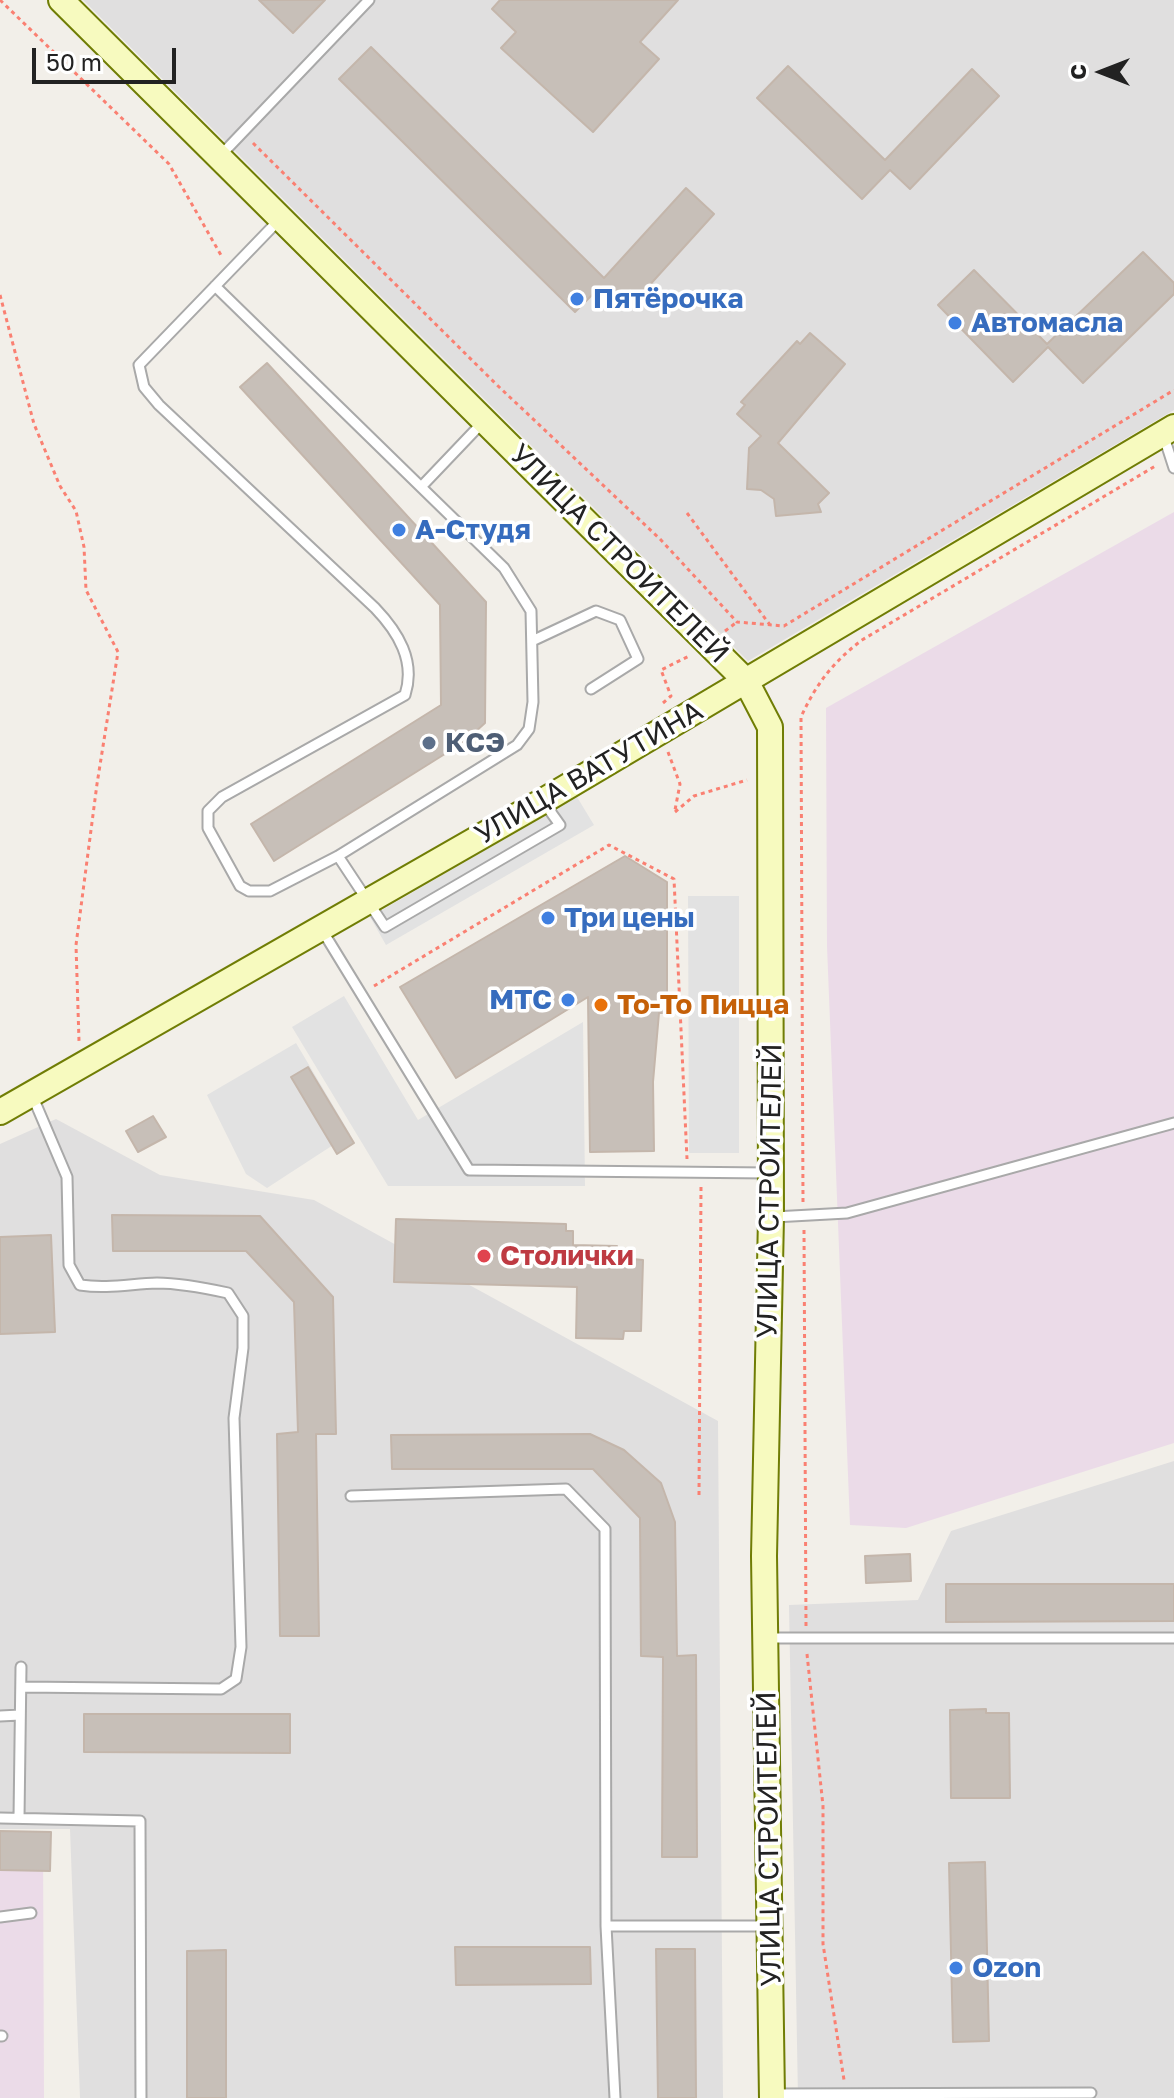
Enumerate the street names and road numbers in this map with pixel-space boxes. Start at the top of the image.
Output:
street label: УЛИЦА СТРОИТЕЛЕЙ [503,438,735,670]
street label: УЛИЦА ВАТУТИНА [469,694,709,852]
street label: УЛИЦА СТРОИТЕЛЕЙ [751,1043,789,1339]
street label: УЛИЦА СТРОИТЕЛЕЙ [750,1691,788,1987]

